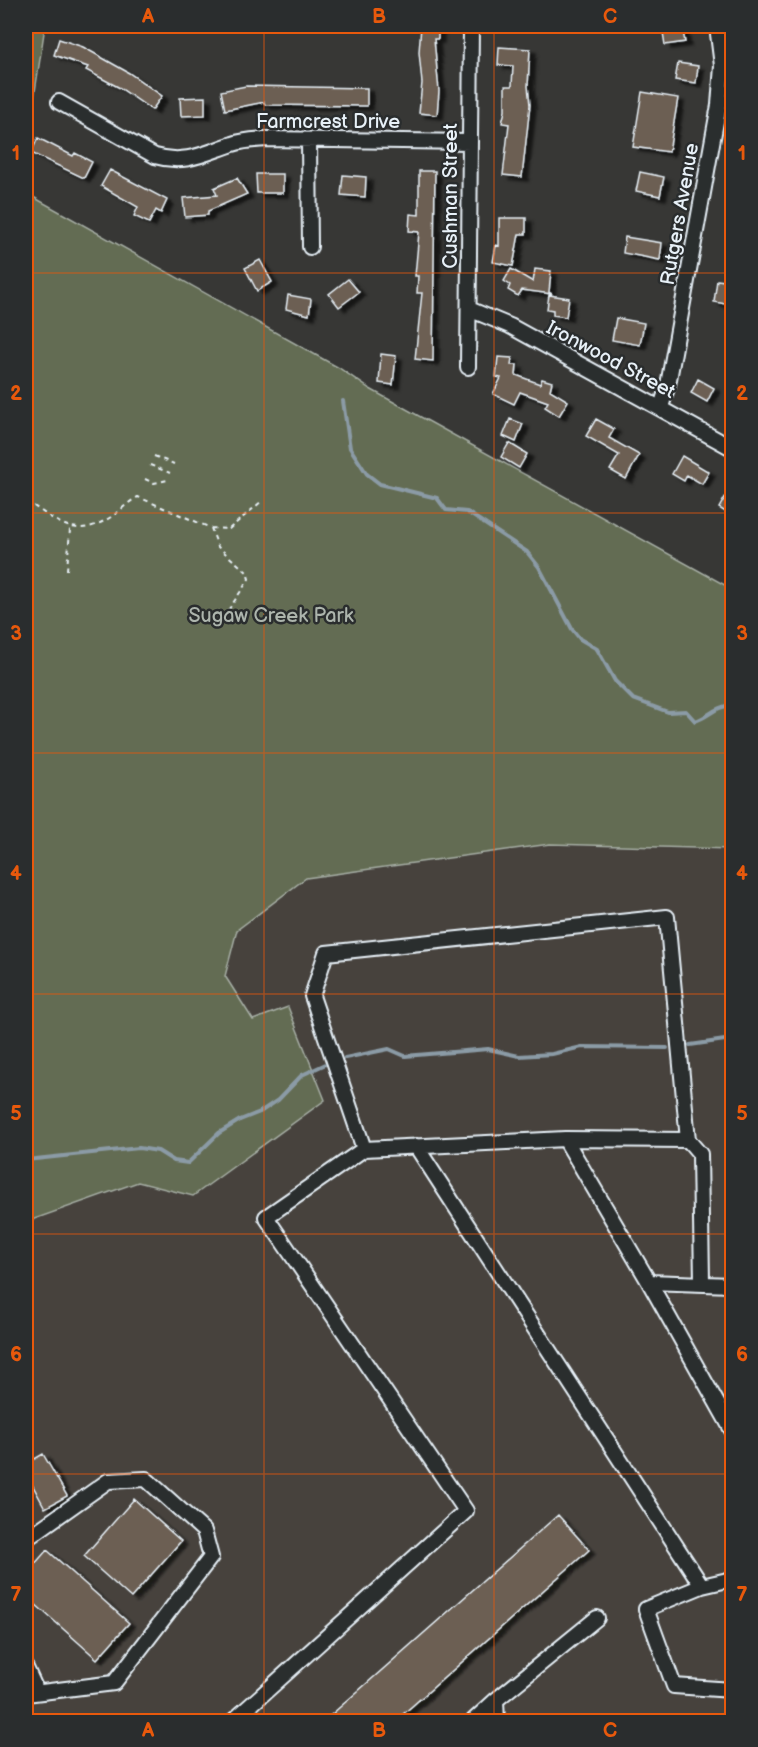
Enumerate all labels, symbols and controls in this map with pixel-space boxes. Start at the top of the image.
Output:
text: A [141,5,155,29]
text: B [372,5,386,29]
text: C [603,5,617,29]
street label: Farmcrest Drive [256,110,400,134]
street label: Cushman Street [439,123,463,269]
street label: Rutgers Avenue [656,141,704,287]
text: 1 [12,142,20,166]
text: 1 [738,142,746,166]
street label: Ironwood Street [542,316,679,404]
text: 2 [10,382,22,406]
text: 2 [736,382,748,406]
park label: Sugaw Creek Park [188,604,354,628]
text: 3 [10,622,22,646]
text: 3 [736,622,748,646]
text: 4 [10,862,22,886]
text: 4 [736,862,748,886]
text: 5 [10,1102,22,1126]
text: 5 [736,1102,748,1126]
text: 6 [10,1343,22,1367]
text: 6 [736,1343,748,1367]
text: 7 [10,1583,22,1607]
text: 7 [736,1583,748,1607]
text: A [141,1719,155,1743]
text: B [372,1719,386,1743]
text: C [603,1719,617,1743]

